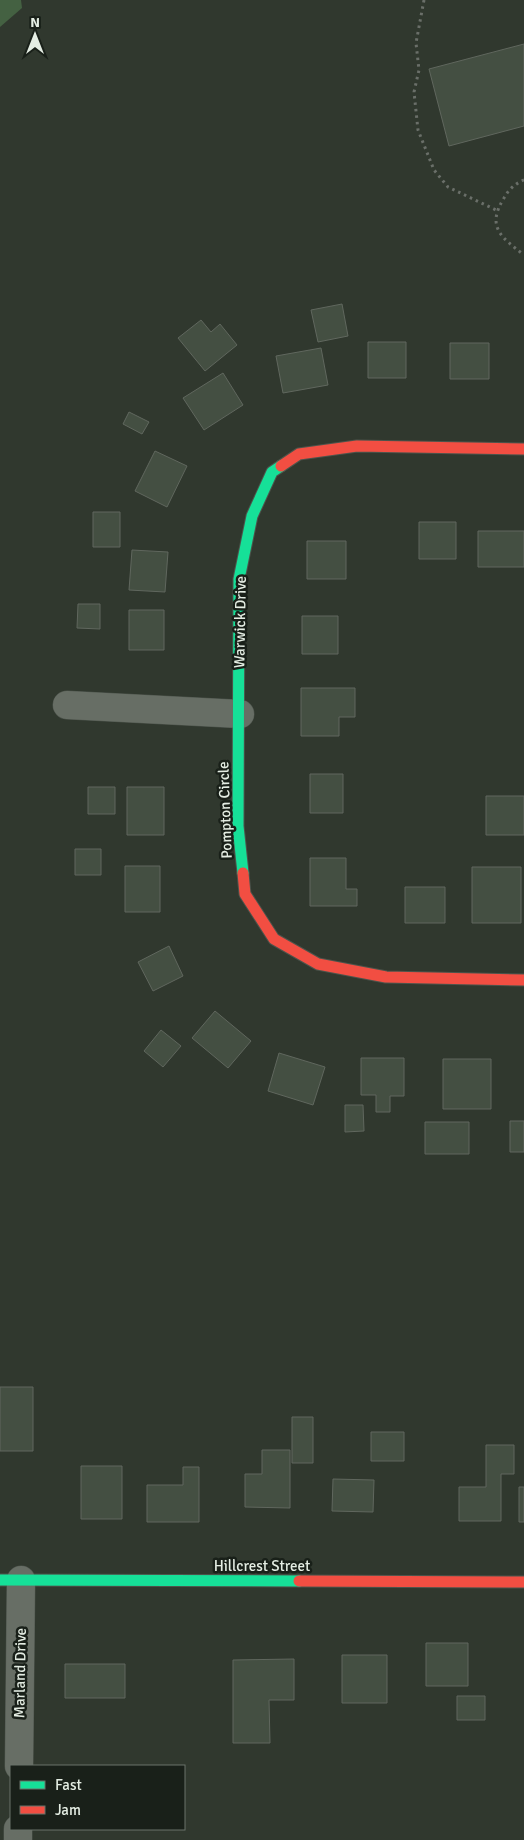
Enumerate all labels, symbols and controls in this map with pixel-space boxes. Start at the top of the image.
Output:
north arrow [10,10,60,60]
text: N [30,14,40,31]
street label: Warwick Drive [230,576,250,668]
street label: Pompton Circle [214,761,236,859]
street label: Hillcrest Street [214,1557,310,1575]
street label: Marland Drive [10,1628,30,1718]
legend [10,1765,185,1830]
text: Fast [55,1776,82,1794]
text: Jam [55,1801,81,1819]

